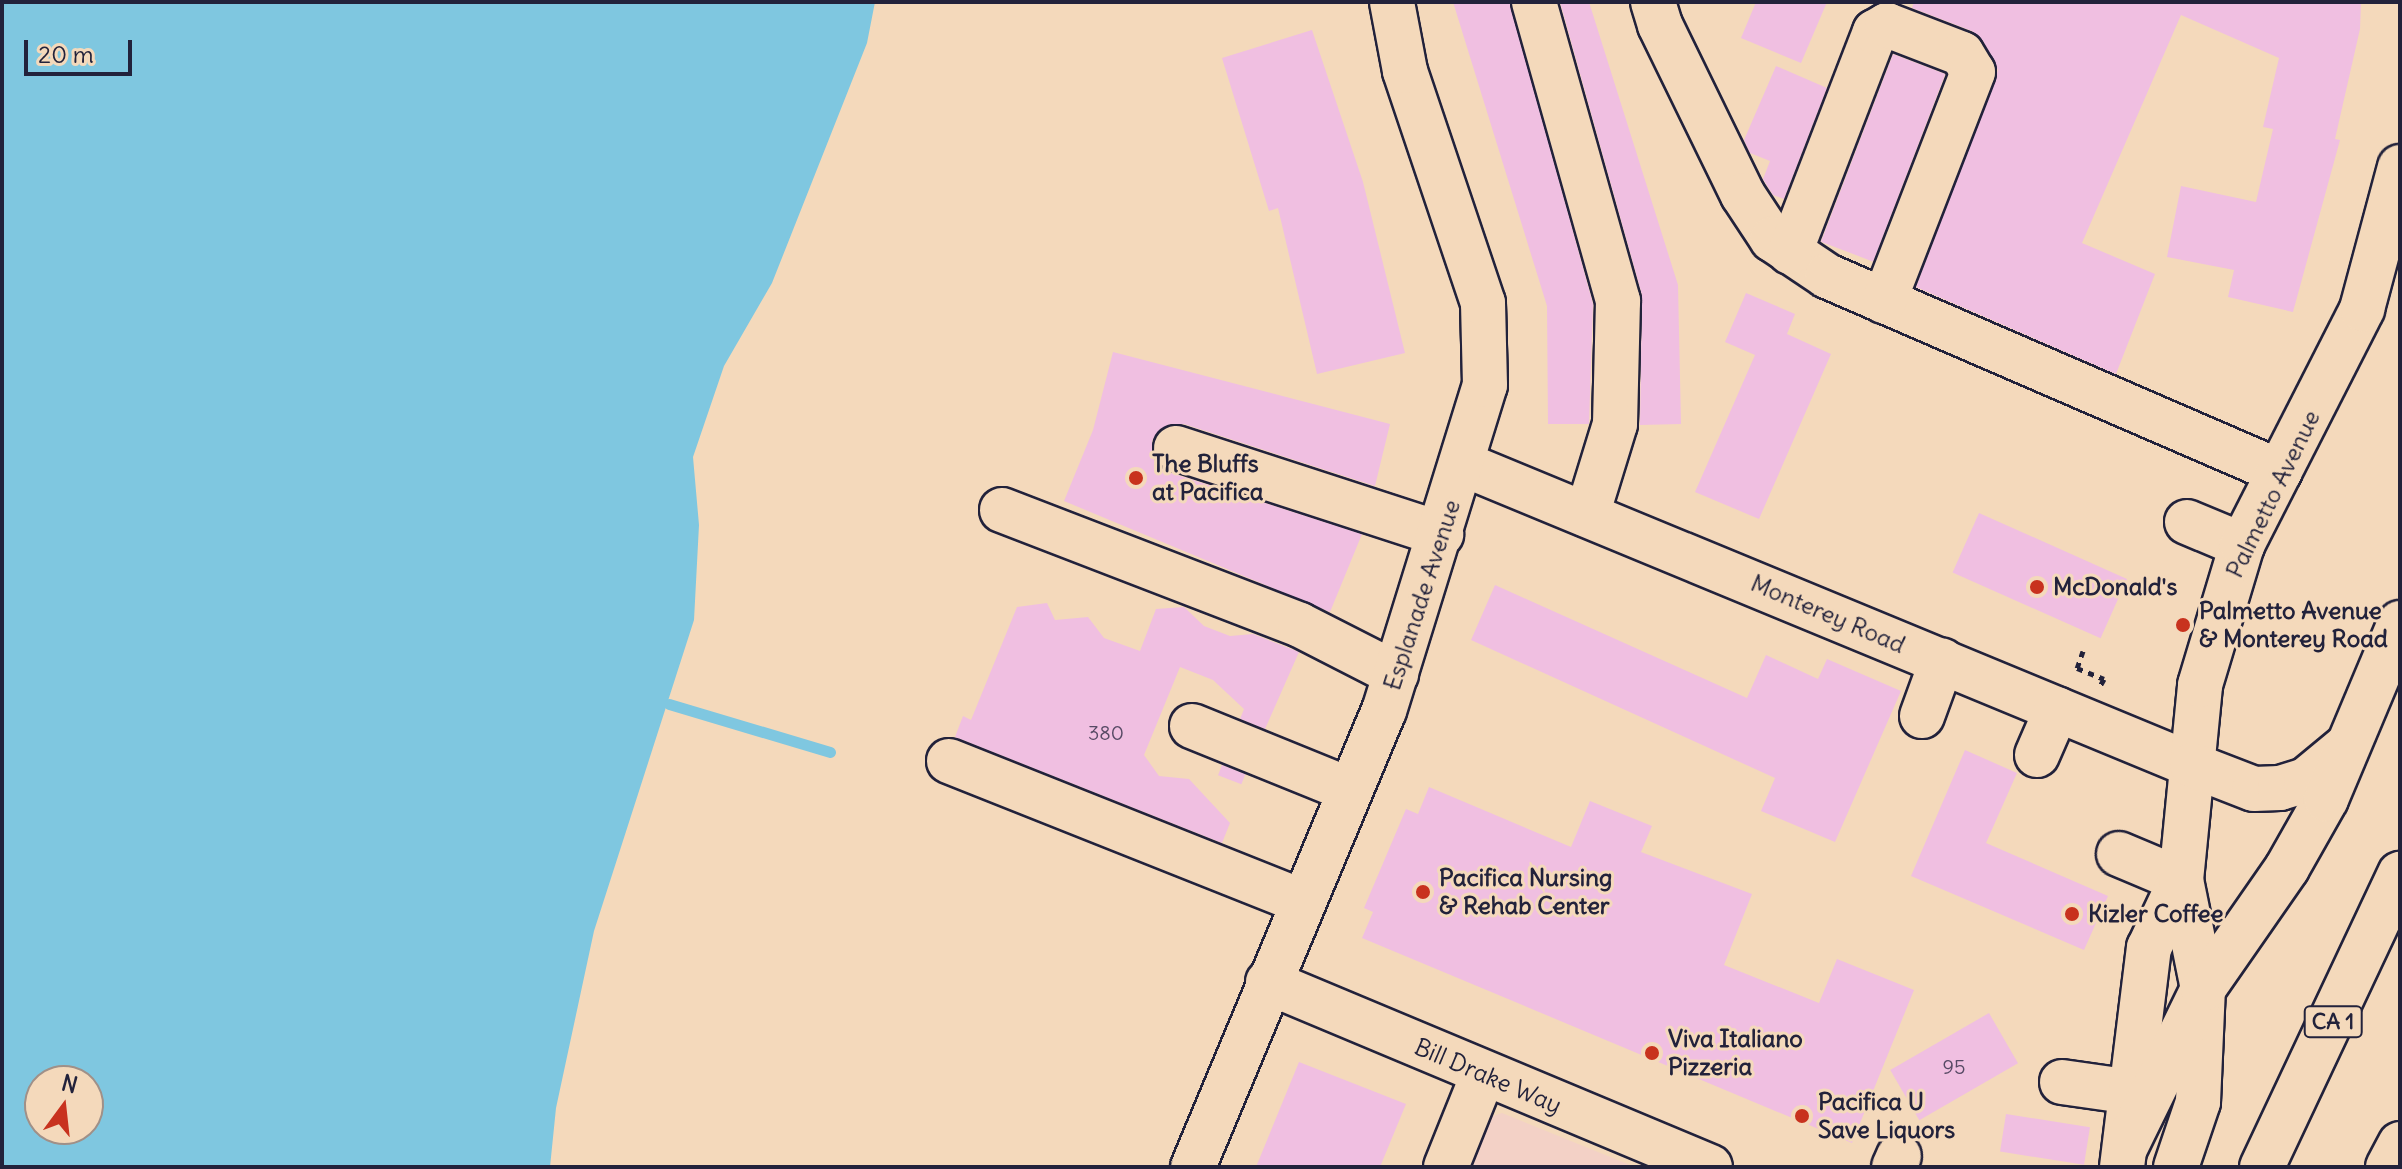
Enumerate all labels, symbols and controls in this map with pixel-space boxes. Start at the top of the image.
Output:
scale bar [28,24,136,74]
text: 20 m [38,39,94,69]
street label: Palmetto Avenue [2220,406,2326,582]
place label: The Bluffs at Pacifica [1152,450,1263,506]
marker: The Bluffs at Pacifica [1127,469,1145,487]
street label: Esplanade Avenue [1378,496,1466,694]
street label: Monterey Road [1747,569,1909,659]
place label: McDonald's [2053,573,2177,601]
marker: McDonald's [2028,578,2046,596]
place label: Palmetto Avenue & Monterey Road [2199,597,2388,653]
marker: Palmetto Avenue & Monterey Road [2174,616,2192,634]
house number: 380 [1088,720,1124,744]
place label: Pacifica Nursing & Rehab Center [1439,864,1612,920]
marker: Pacifica Nursing & Rehab Center [1414,883,1432,901]
place label: Kizler Coffee [2088,900,2223,928]
marker: Kizler Coffee [2063,905,2081,923]
road number: CA 1 [2303,1004,2363,1040]
place label: Viva Italiano Pizzeria [1668,1025,1803,1081]
street label: Bill Drake Way [1410,1032,1566,1120]
marker: Viva Italiano Pizzeria [1643,1044,1661,1062]
house number: 95 [1943,1054,1965,1078]
north arrow [24,1065,104,1145]
text: N [59,1068,81,1099]
place label: Pacifica U Save Liquors [1818,1088,1955,1144]
marker: Pacifica U Save Liquors [1793,1107,1811,1125]

